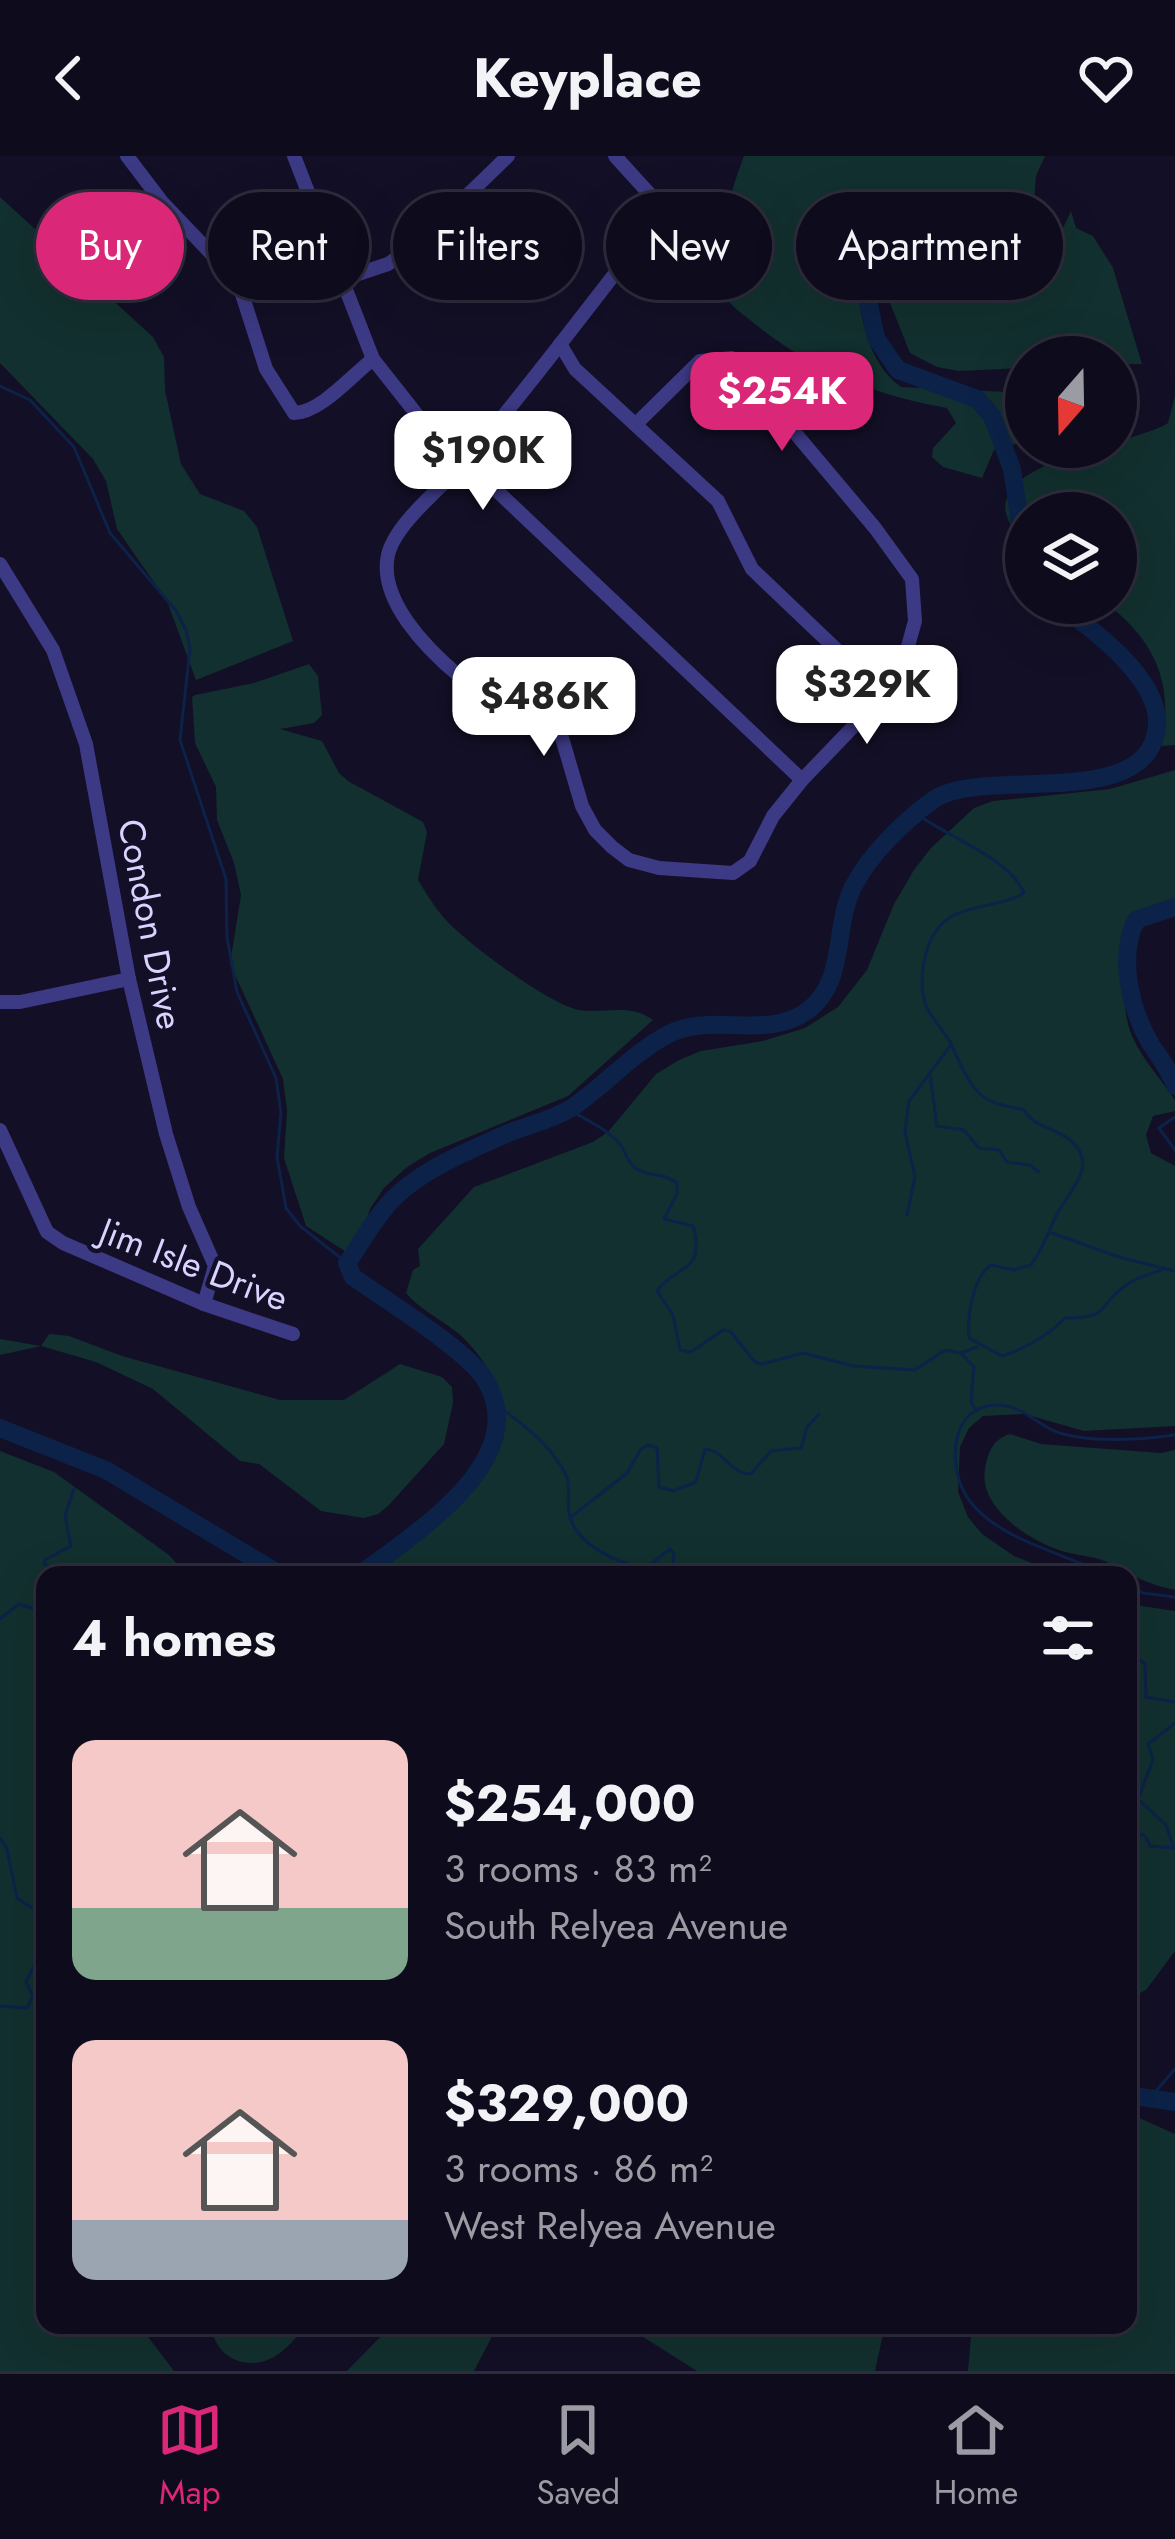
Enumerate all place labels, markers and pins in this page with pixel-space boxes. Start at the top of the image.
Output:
pin: $254K [698,352,866,454]
pin: $190K [399,411,567,513]
pin: $329K [783,645,951,747]
pin: $486K [460,657,628,759]

